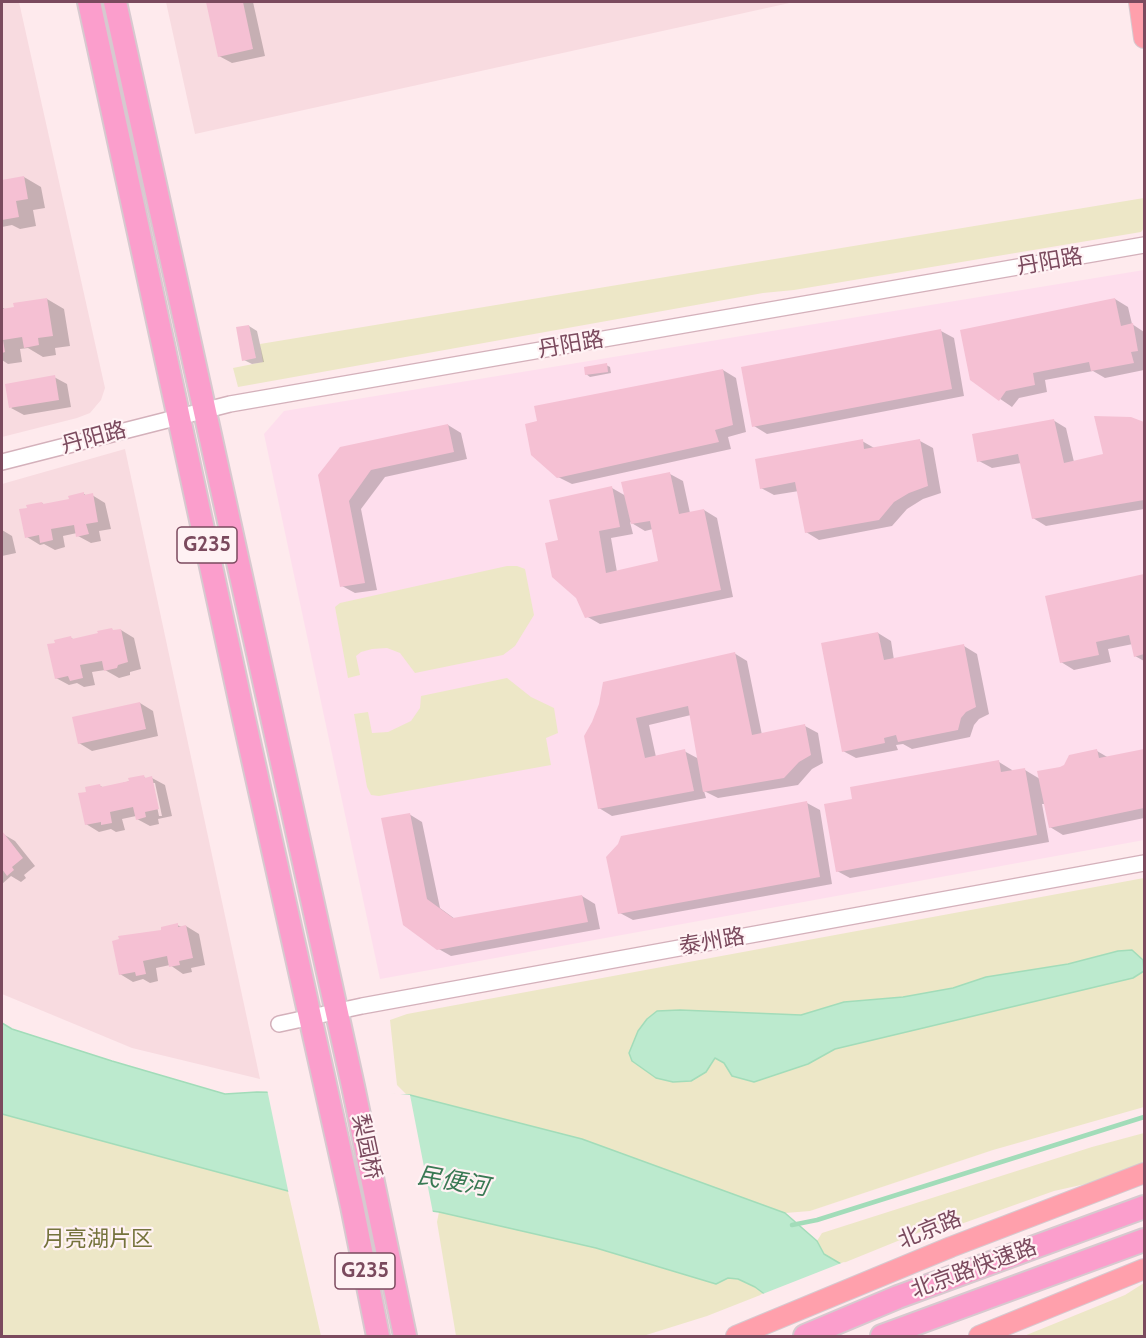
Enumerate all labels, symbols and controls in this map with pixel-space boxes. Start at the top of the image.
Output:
street label: 丹阳路 [1015,243,1085,281]
street label: 丹阳路 [536,326,606,364]
street label: 丹阳路 [59,417,129,459]
road number: G235 [177,527,237,563]
street label: 泰州路 [677,923,747,961]
street label: 梨园桥 [346,1112,386,1182]
water label: 民便河 [415,1162,491,1202]
street label: 北京路 [894,1205,966,1255]
park label: 月亮湖片区 [43,1227,153,1253]
street label: 北京路快速路 [907,1234,1041,1304]
road number: G235 [335,1253,395,1289]

